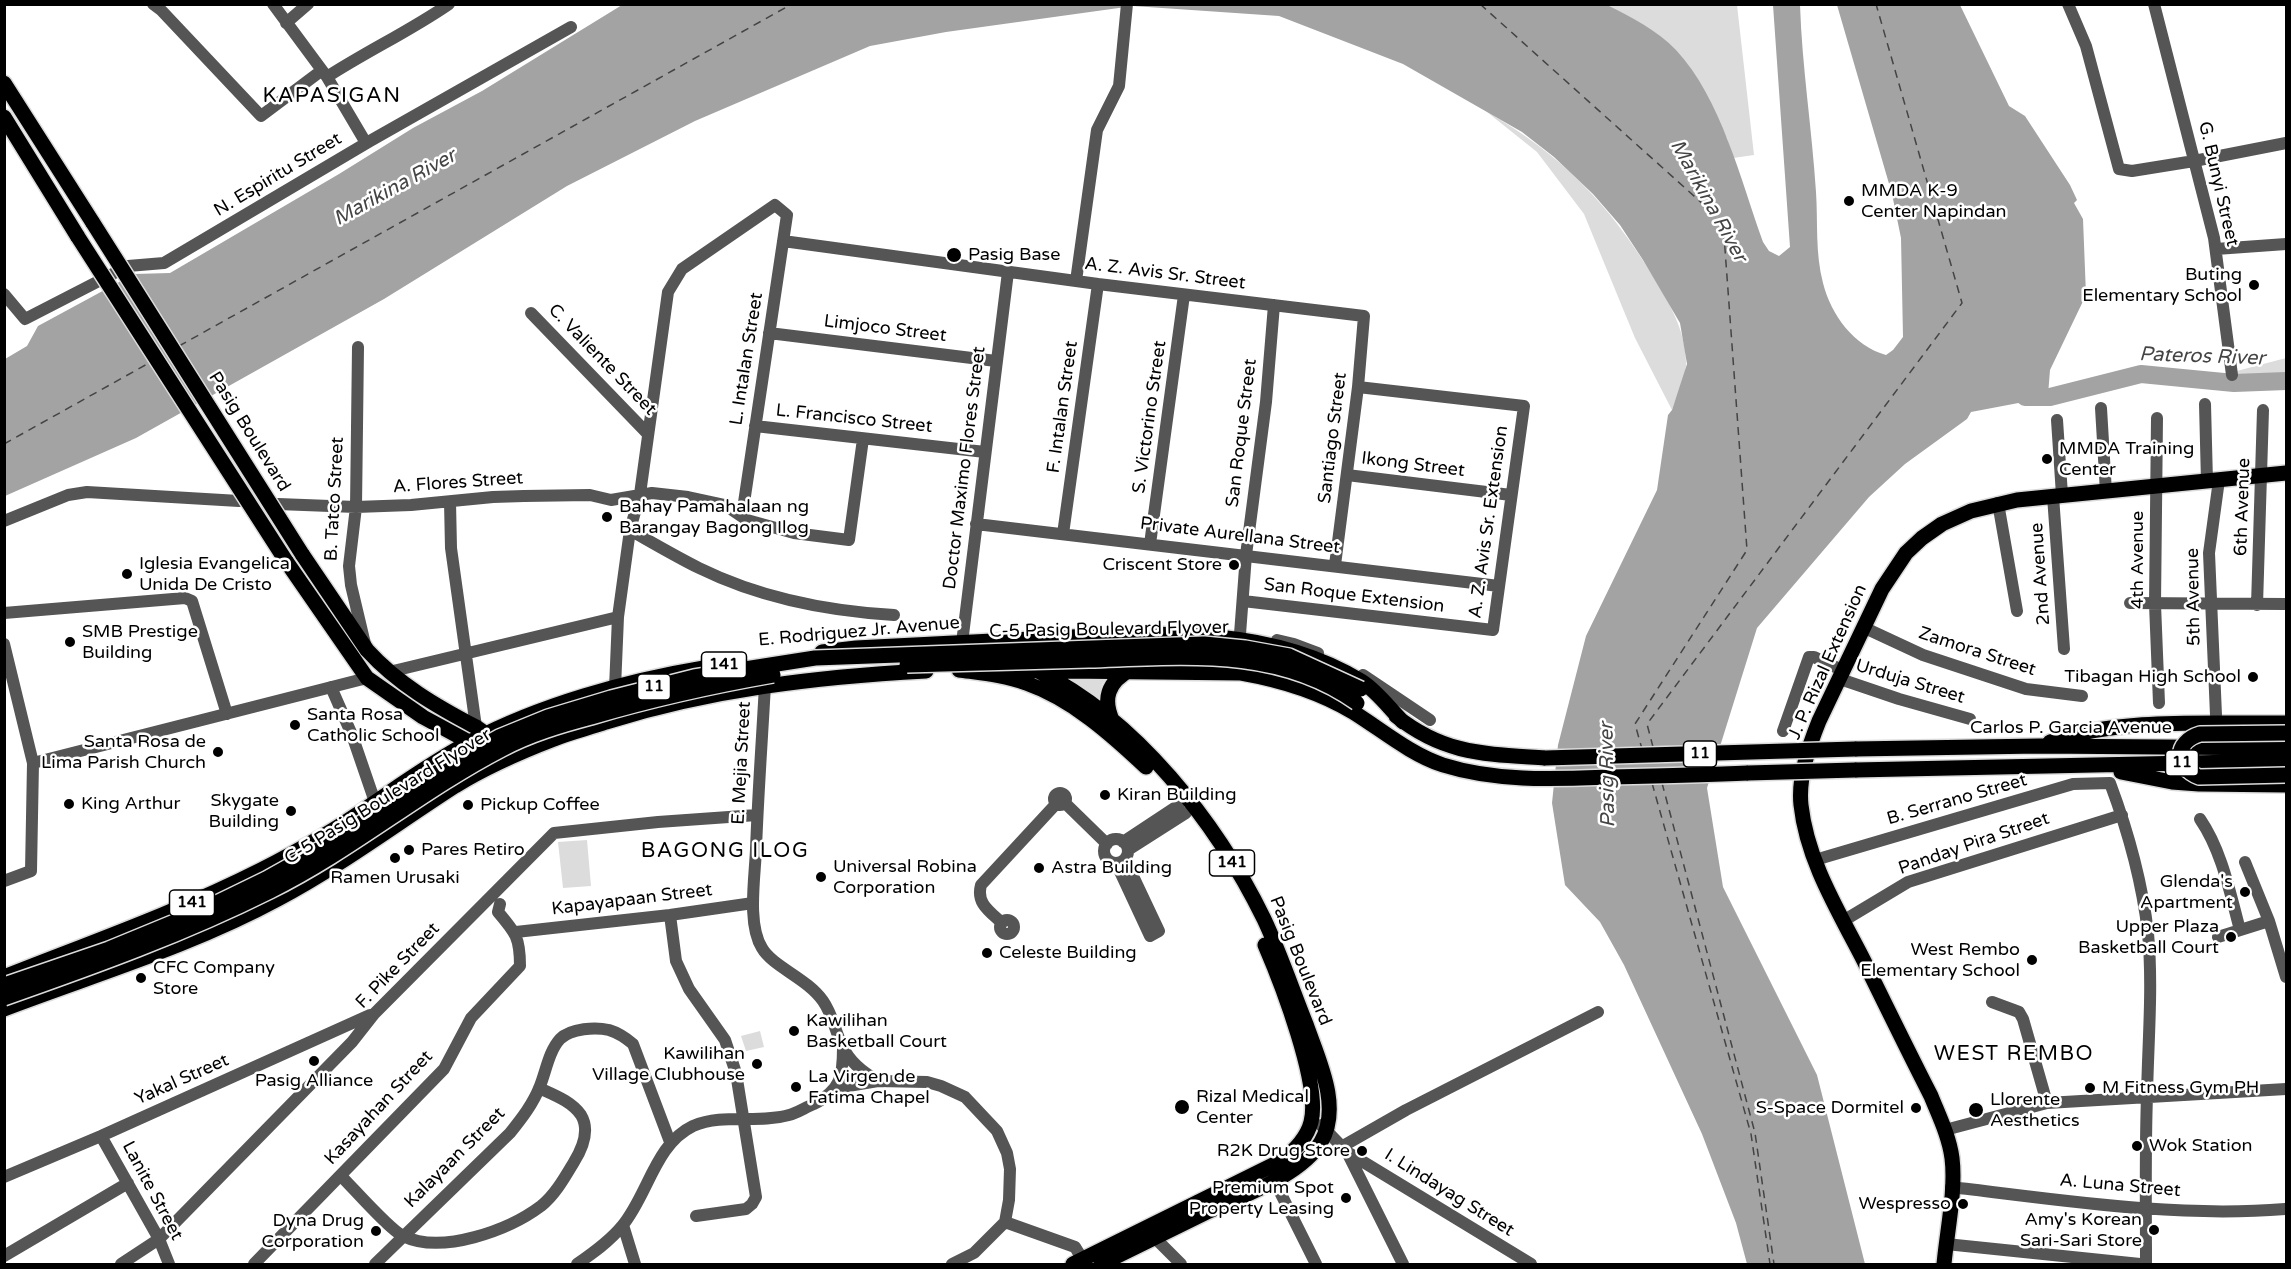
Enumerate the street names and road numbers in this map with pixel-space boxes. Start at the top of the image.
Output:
street label: G. Bunyi Street [2193,120,2243,248]
street label: N. Espiritu Street [210,128,346,222]
street label: A. Z. Avis Sr. Street [1083,253,1247,295]
street label: L. Intalan Street [726,291,768,427]
street label: C. Valiente Street [543,300,661,420]
street label: Limjoco Street [822,311,948,347]
street label: F. Intalan Street [1043,339,1083,475]
street label: S. Victorino Street [1129,339,1171,495]
street label: Doctor Maximo Flores Street [939,345,991,591]
street label: San Roque Street [1222,358,1262,508]
street label: Pasig Boulevard [203,368,295,496]
street label: Santiago Street [1314,371,1352,505]
street label: L. Francisco Street [775,400,933,438]
street label: A. Z. Avis Sr. Extension [1465,424,1513,620]
street label: B. Tatco Street [321,436,349,562]
street label: Ikong Street [1360,448,1466,482]
street label: 6th Avenue [2230,458,2256,556]
street label: A. Flores Street [392,468,524,498]
street label: 4th Avenue [2127,511,2149,609]
street label: Private Aurellana Street [1139,513,1341,559]
street label: 2nd Avenue [2027,522,2055,626]
street label: 5th Avenue [2182,548,2206,646]
street label: San Roque Extension [1262,574,1446,618]
street label: J. P. Rizal Extension [1784,581,1872,743]
street label: E. Rodriguez Jr. Avenue [757,612,961,652]
street label: C-5 Pasig Boulevard Flyover [989,617,1229,643]
street label: Zamora Street [1916,623,2038,681]
road number: 141 [702,652,746,678]
street label: Urduja Street [1853,655,1967,709]
road number: 11 [638,674,670,700]
street label: E. Mejia Street [728,701,756,825]
street label: Carlos P. Garcia Avenue [1970,717,2172,739]
street label: C-5 Pasig Boulevard Flyover [281,724,495,870]
road number: 11 [1684,741,1716,767]
road number: 11 [2166,750,2198,776]
street label: B. Serrano Street [1884,770,2030,830]
street label: Panday Pira Street [1896,808,2052,880]
road number: 141 [1210,850,1254,876]
street label: Kapayapaan Street [550,879,714,921]
road number: 141 [170,890,214,916]
street label: Pasig Boulevard [1264,893,1336,1029]
street label: F. Pike Street [352,918,444,1014]
street label: Kasayahan Street [320,1046,438,1170]
street label: Yakal Street [132,1050,232,1110]
street label: Kalayaan Street [400,1103,510,1213]
street label: Lanite Street [117,1138,187,1244]
street label: I. Lindayag Street [1380,1144,1518,1242]
street label: A. Luna Street [2059,1170,2181,1202]

